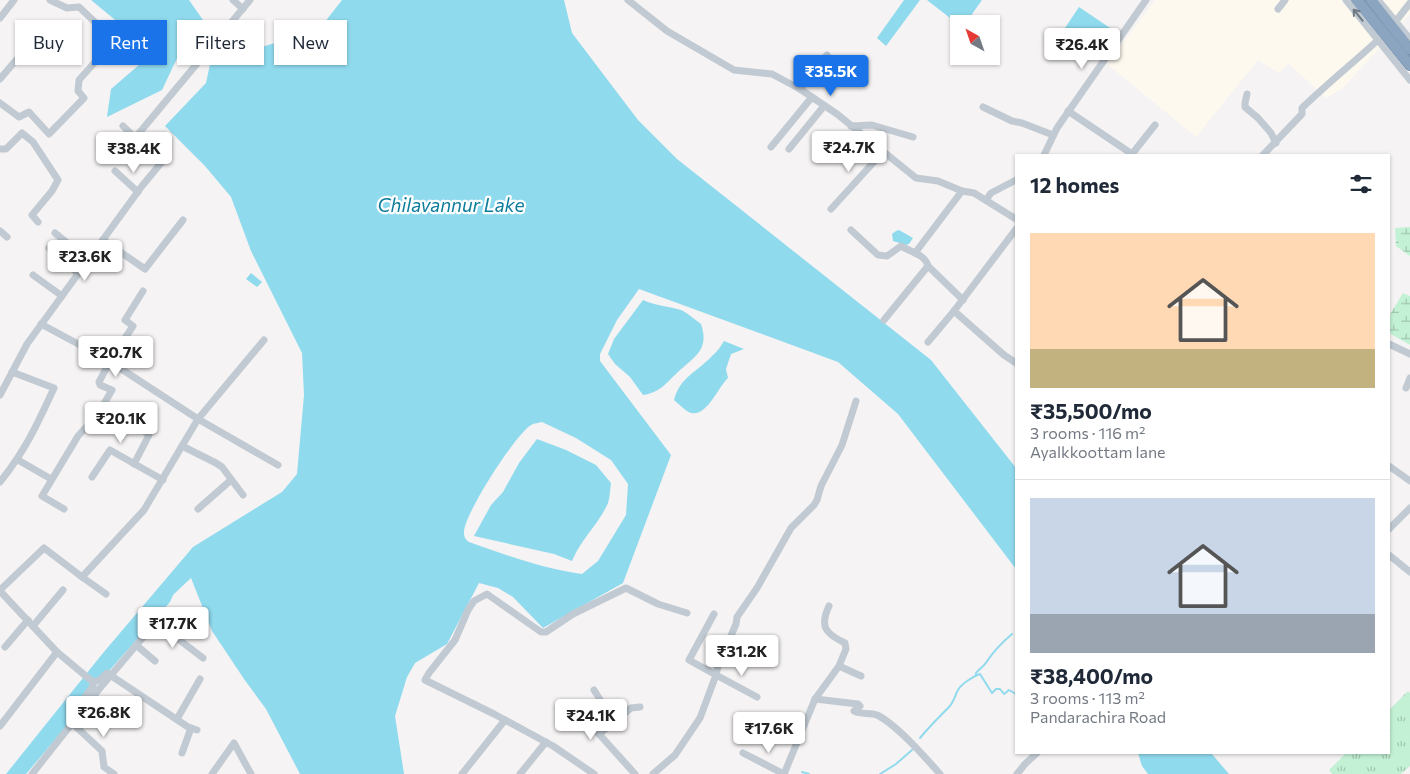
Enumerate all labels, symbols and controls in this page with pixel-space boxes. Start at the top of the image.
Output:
one-way arrow [1352,8,1363,21]
north arrow [950,15,1000,65]
map controls [950,15,1000,65]
chip: Buy [15,20,82,65]
chip: Rent [92,20,167,65]
chip: Filters [177,20,264,65]
chip: New [274,20,347,65]
pin: ₹26.4K [1041,28,1123,70]
text: ₹26.4K [1055,34,1109,53]
pin: ₹35.5K [790,54,872,97]
text: ₹35.5K [804,61,858,80]
pin: ₹24.7K [808,130,890,173]
pin: ₹38.4K [93,132,175,174]
text: ₹24.7K [823,137,875,156]
text: ₹38.4K [107,138,161,157]
icon: filters [1347,170,1375,198]
text: 12 homes [1030,172,1119,197]
water label: Chilavannur Lake [378,193,524,216]
pin: ₹23.6K [44,240,126,282]
text: ₹23.6K [58,246,112,265]
icon: home [1158,265,1248,355]
pin: ₹20.7K [75,336,157,378]
text: ₹20.7K [89,342,143,361]
text: ₹35,500/mo [1030,398,1152,423]
pin: ₹20.1K [80,402,162,444]
text: ₹20.1K [96,408,146,427]
text: 3 rooms · 116 m² [1030,423,1145,442]
text: Ayalkkoottam lane [1030,442,1166,461]
icon: home [1158,531,1248,621]
pin: ₹17.7K [132,606,214,649]
text: ₹17.7K [149,613,197,632]
pin: ₹31.2K [701,634,783,677]
text: ₹31.2K [717,641,767,660]
text: ₹38,400/mo [1030,663,1153,688]
text: 3 rooms · 113 m² [1030,688,1145,707]
pin: ₹26.8K [63,696,145,738]
pin: ₹24.1K [550,698,632,741]
text: ₹26.8K [77,702,131,721]
text: ₹24.1K [566,705,616,724]
text: Pandarachira Road [1030,707,1166,726]
pin: ₹17.6K [728,712,810,754]
text: ₹17.6K [744,718,794,737]

